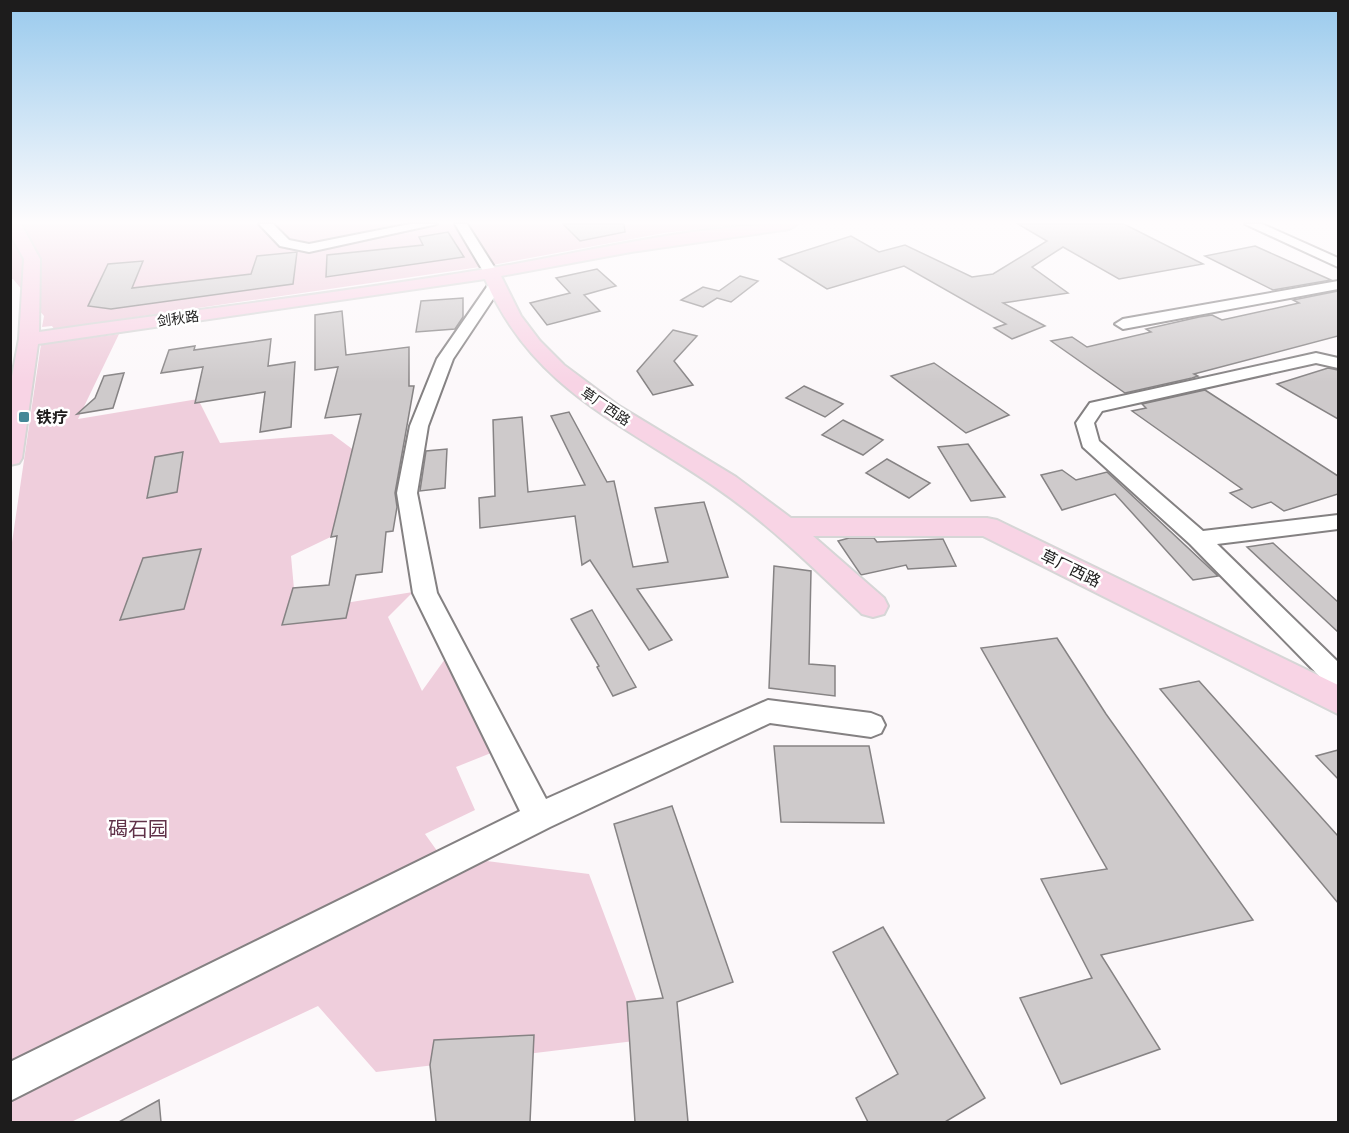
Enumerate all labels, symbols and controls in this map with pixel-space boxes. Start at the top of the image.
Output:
street label: 剑秋路 [156,307,200,329]
street label: 草厂西路 [578,383,634,429]
place label: 铁疗 [36,407,68,427]
marker: 铁疗 [17,410,31,424]
street label: 草厂西路 [1038,545,1104,591]
park label: 碣石园 [108,817,168,841]

